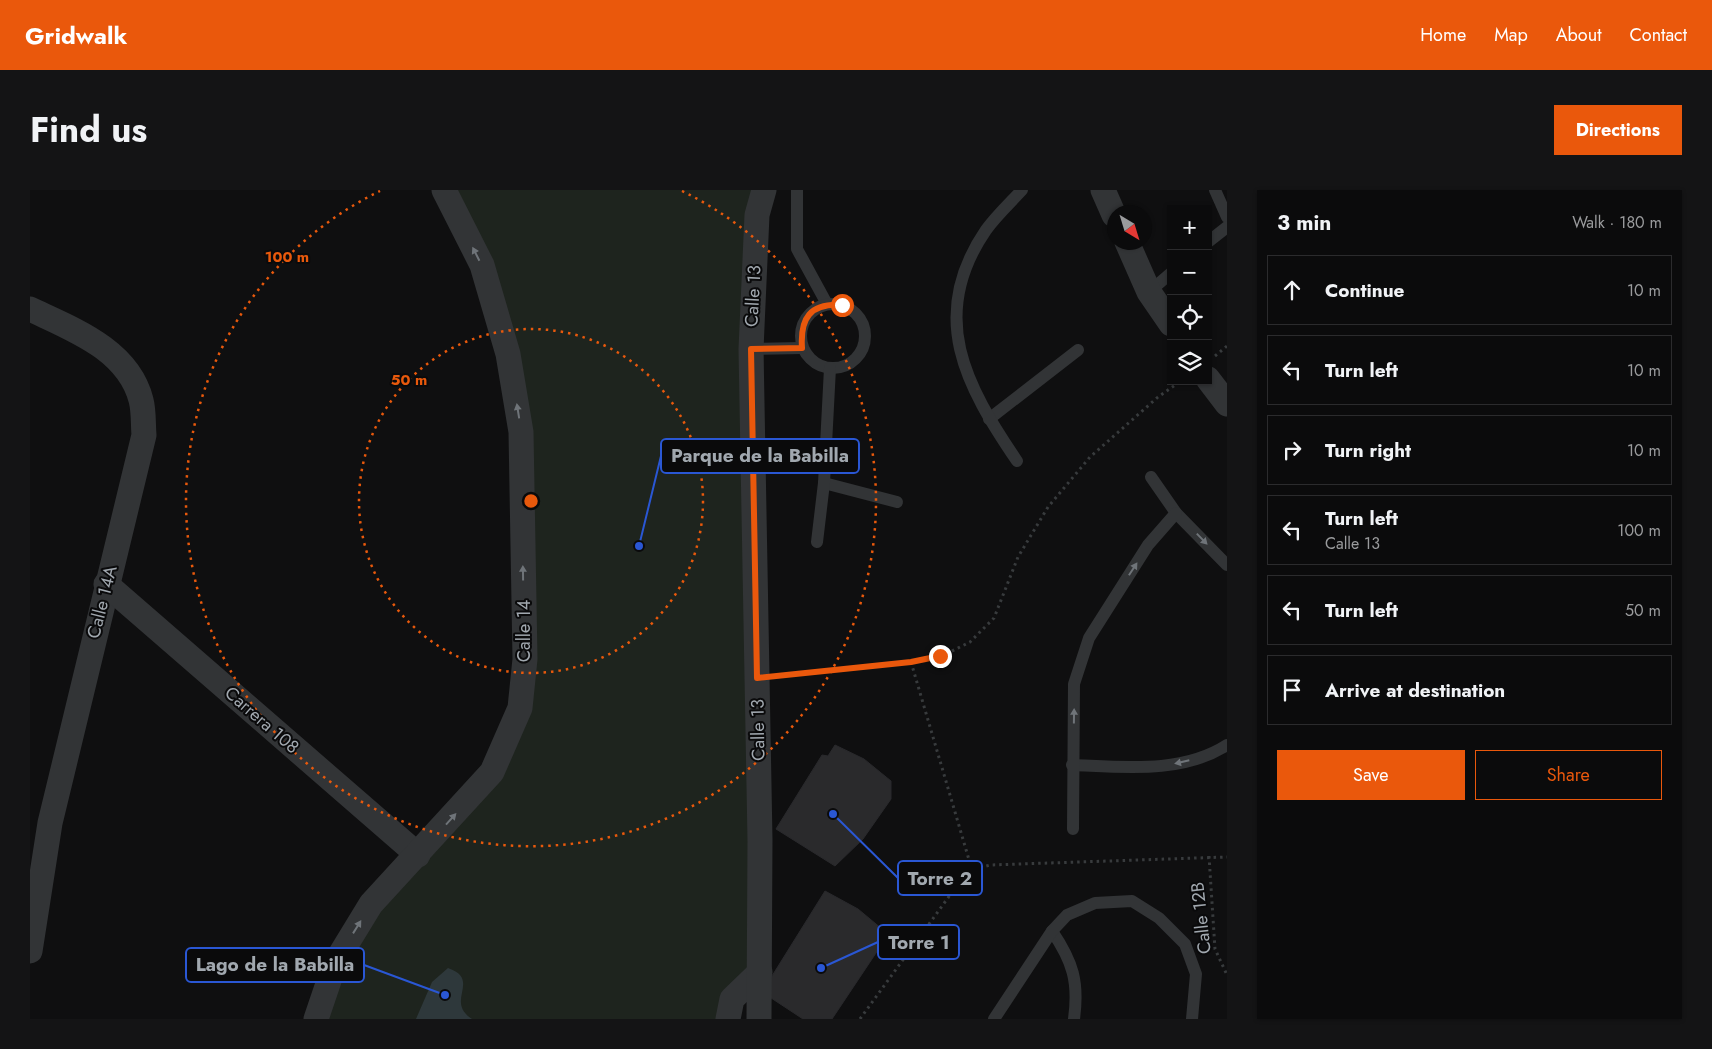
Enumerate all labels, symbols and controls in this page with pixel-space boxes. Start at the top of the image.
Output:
text: Gridwalk [25,18,127,53]
text: Home [1420,22,1466,48]
text: Map [1494,22,1528,48]
text: About [1556,22,1601,48]
text: Contact [1629,22,1687,48]
text: Find us [30,105,147,155]
button: Directions [1554,105,1682,155]
north arrow [1107,205,1152,250]
map controls [1167,205,1212,385]
button: + [1167,205,1212,250]
text: 3 min [1277,208,1331,238]
text: Walk · 180 m [1572,211,1662,234]
text: 100 m [265,246,309,268]
one-way arrow [472,247,480,262]
button: − [1167,250,1212,295]
street label: Calle 13 [738,264,768,328]
icon: ahead [1278,276,1306,304]
text: Continue [1325,277,1404,304]
text: 10 m [1627,279,1661,302]
route start [831,294,854,317]
button: locate [1167,295,1212,340]
button: layers [1167,340,1212,385]
icon: left [1278,356,1306,384]
text: Turn left [1325,357,1398,384]
text: 10 m [1627,359,1661,382]
text: 50 m [391,369,427,391]
one-way arrow [513,403,521,419]
icon: right [1278,436,1306,464]
text: Turn right [1325,437,1411,464]
callout: Parque de la Babilla [661,439,859,473]
text: 10 m [1627,439,1661,462]
text: Parque de la Babilla [671,442,849,469]
centre of rings [522,492,540,510]
text: Turn left [1325,505,1398,532]
icon: left [1278,516,1306,544]
text: 100 m [1617,519,1661,542]
text: Calle 13 [1325,532,1380,555]
one-way arrow [1195,533,1207,545]
one-way arrow [1128,562,1137,575]
street label: Calle 14A [80,563,124,641]
one-way arrow [519,565,527,581]
icon: left [1278,596,1306,624]
text: Turn left [1325,597,1398,624]
text: 50 m [1625,599,1661,622]
street label: Calle 14 [511,600,537,662]
route end [929,645,952,668]
icon: arrive [1278,676,1306,704]
text: Arrive at destination [1325,677,1505,704]
street label: Carrera 108 [219,680,305,760]
street label: Calle 13 [744,699,772,761]
one-way arrow [1070,708,1078,724]
button: Save [1277,750,1465,800]
button: Share [1475,750,1662,800]
one-way arrow [1175,758,1190,766]
one-way arrow [445,812,456,825]
callout: Torre 2 [898,861,982,895]
text: Torre 2 [908,865,972,892]
street label: Calle 12B [1184,881,1218,955]
one-way arrow [352,921,362,934]
callout: Torre 1 [878,925,959,959]
text: Torre 1 [888,929,950,956]
callout: Lago de la Babilla [186,948,364,982]
text: Lago de la Babilla [196,951,354,978]

